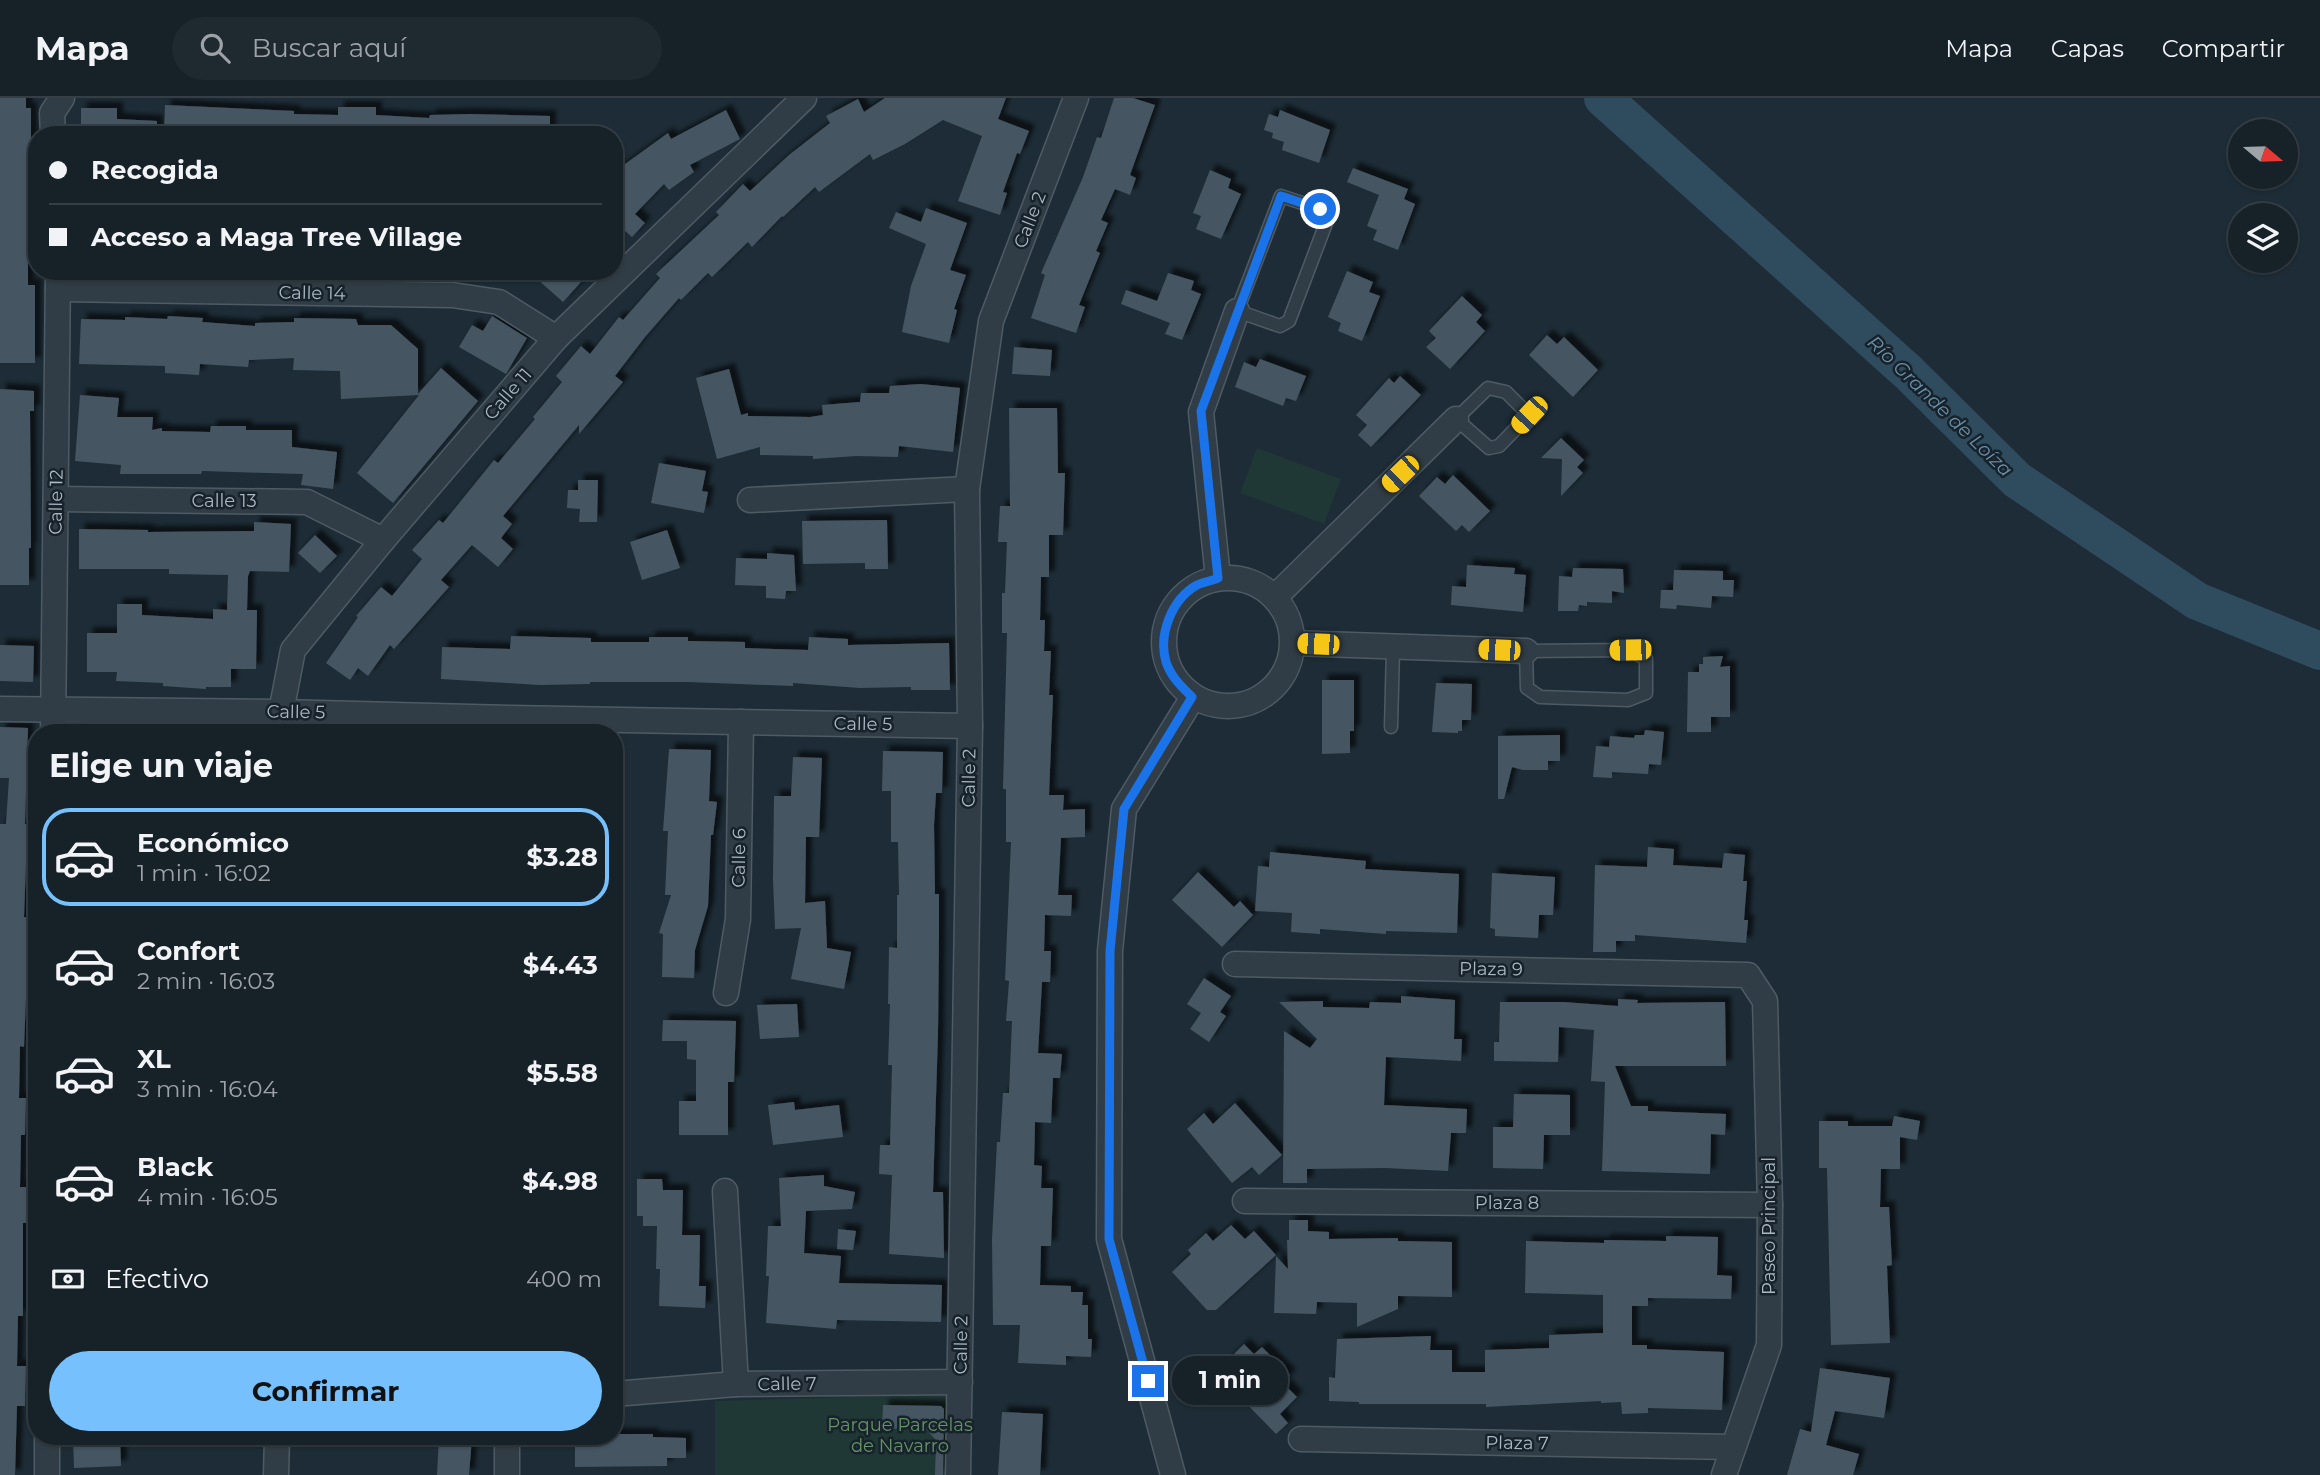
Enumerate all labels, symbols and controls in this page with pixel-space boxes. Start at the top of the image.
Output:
search box [172,17,662,80]
text: Mapa [35,28,130,68]
icon: search [196,29,234,67]
text: Buscar aquí [252,32,406,64]
text: Mapa [1945,34,2013,63]
text: Capas [2051,34,2124,63]
text: Compartir [2162,34,2285,63]
north arrow [2228,119,2298,189]
map controls [2228,119,2298,273]
text: Recogida [91,154,219,186]
street label: Calle 2 [1009,189,1051,251]
route start [1304,193,1336,225]
button: layers [2228,203,2298,273]
text: Acceso a Maga Tree Village [91,221,462,253]
street label: Calle 14 [278,281,346,305]
water label: Río Grande de Loíza [1863,331,2017,481]
street label: Calle 11 [480,364,536,424]
car [1507,392,1552,438]
car [1378,452,1423,496]
street label: Calle 12 [44,469,68,535]
street label: Calle 13 [191,490,257,512]
car [1297,633,1340,655]
car [1478,639,1521,661]
car [1609,639,1652,661]
street label: Calle 5 [266,700,326,724]
street label: Calle 5 [833,712,893,736]
text: Elige un viaje [49,746,273,785]
street label: Calle 2 [957,748,981,808]
icon: car [53,826,116,889]
text: Económico [137,827,289,859]
street label: Calle 6 [727,828,751,888]
text: $3.28 [527,841,598,873]
text: 1 min · 16:02 [137,859,271,887]
icon: car [53,934,116,997]
text: Confort [137,935,240,967]
text: $4.43 [523,949,598,981]
street label: Plaza 9 [1459,957,1523,981]
text: 2 min · 16:03 [137,967,275,995]
icon: car [53,1042,116,1105]
text: XL [137,1043,171,1075]
text: $5.58 [526,1057,598,1089]
text: 3 min · 16:04 [137,1075,278,1103]
icon: car [53,1150,116,1213]
text: Black [137,1151,213,1183]
street label: Paseo Principal [1758,1157,1780,1295]
text: $4.98 [522,1165,598,1197]
text: 4 min · 16:05 [137,1183,278,1211]
street label: Plaza 8 [1475,1192,1539,1214]
icon: cash [49,1260,87,1298]
text: Efectivo [105,1263,209,1295]
text: 400 m [526,1265,602,1293]
street label: Calle 2 [949,1315,973,1375]
button: Confirmar [49,1351,602,1431]
callout: 1 min [1172,1356,1288,1406]
route end [1132,1365,1164,1397]
text: 1 min [1199,1366,1261,1394]
street label: Calle 7 [757,1372,817,1396]
park label: Parque Parcelas de Navarro [827,1414,973,1457]
street label: Plaza 7 [1485,1431,1549,1455]

